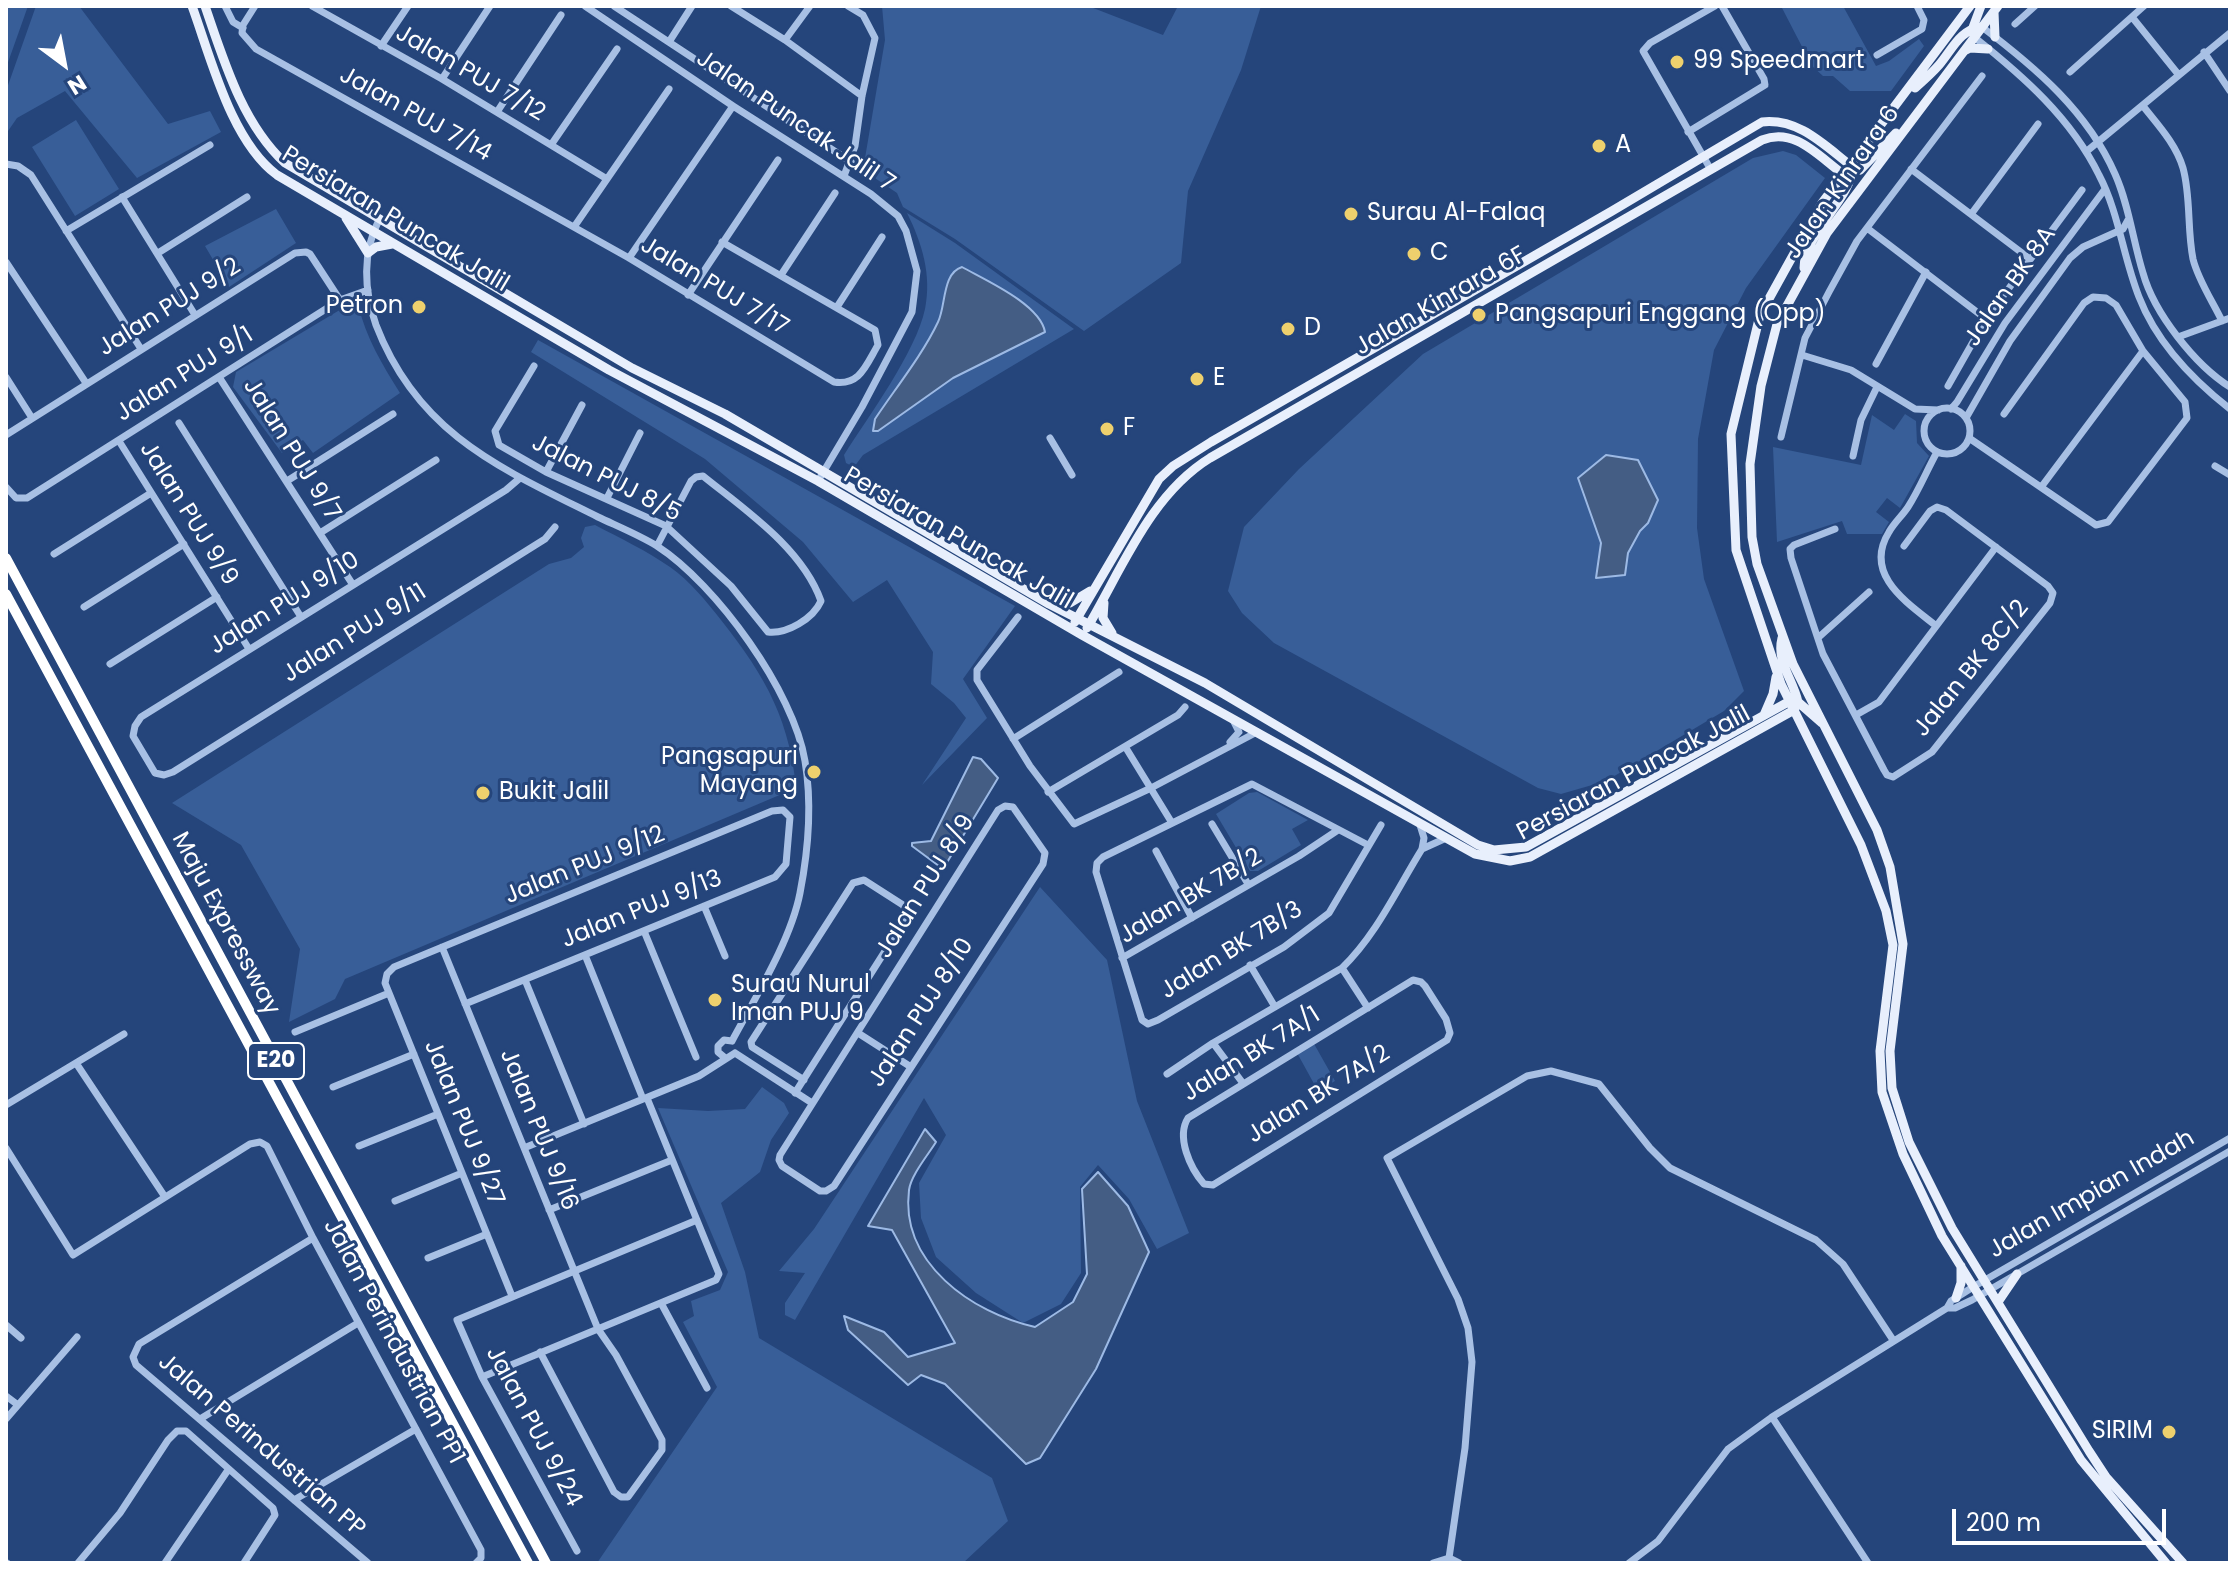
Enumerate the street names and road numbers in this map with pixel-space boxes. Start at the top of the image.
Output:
street label: Jalan PUJ 7/12 [390,20,550,128]
street label: Jalan Puncak Jalil 7 [690,45,900,199]
street label: Jalan PUJ 7/14 [334,61,496,169]
street label: Jalan Kinrara 6 [1779,101,1907,265]
street label: Persiaran Puncak Jalil [276,141,514,299]
street label: Jalan BK 8A [1959,222,2063,352]
street label: Jalan PUJ 7/17 [635,232,793,342]
street label: Jalan Kinrara 6F [1350,241,1532,363]
street label: Jalan PUJ 9/2 [94,253,246,363]
street label: Jalan PUJ 9/1 [111,321,259,429]
street label: Jalan PUJ 9/7 [236,374,346,526]
street label: Jalan PUJ 8/5 [527,429,685,529]
street label: Jalan PUJ 9/9 [132,437,244,591]
street label: Persiaran Puncak Jalil [838,461,1078,617]
street label: Jalan PUJ 9/10 [205,546,365,662]
street label: Jalan PUJ 9/11 [278,578,432,690]
street label: Jalan BK 8C/2 [1908,595,2036,743]
street label: Persiaran Puncak Jalil [1512,700,1756,848]
street label: Jalan PUJ 8/9 [870,810,982,964]
street label: Jalan PUJ 9/12 [501,821,669,911]
street label: Maju Expressway [165,828,285,1020]
street label: Jalan BK 7B/2 [1114,843,1268,951]
street label: Jalan PUJ 9/13 [558,865,726,955]
street label: Jalan BK 7B/3 [1156,896,1308,1006]
street label: Jalan PUJ 8/10 [863,933,981,1093]
street label: Jalan BK 7A/1 [1178,1001,1326,1109]
street label: Jalan PUJ 9/27 [417,1036,509,1210]
street label: Jalan BK 7A/2 [1242,1040,1396,1150]
road number: E20 [248,1043,304,1079]
street label: Jalan PUJ 9/16 [493,1045,583,1215]
street label: Jalan Impian Indah [1984,1124,2200,1266]
street label: Jalan Perindustrian PP1 [316,1215,470,1469]
street label: Jalan PUJ 9/24 [479,1342,587,1512]
street label: Jalan Perindustrian PP [151,1348,371,1544]

